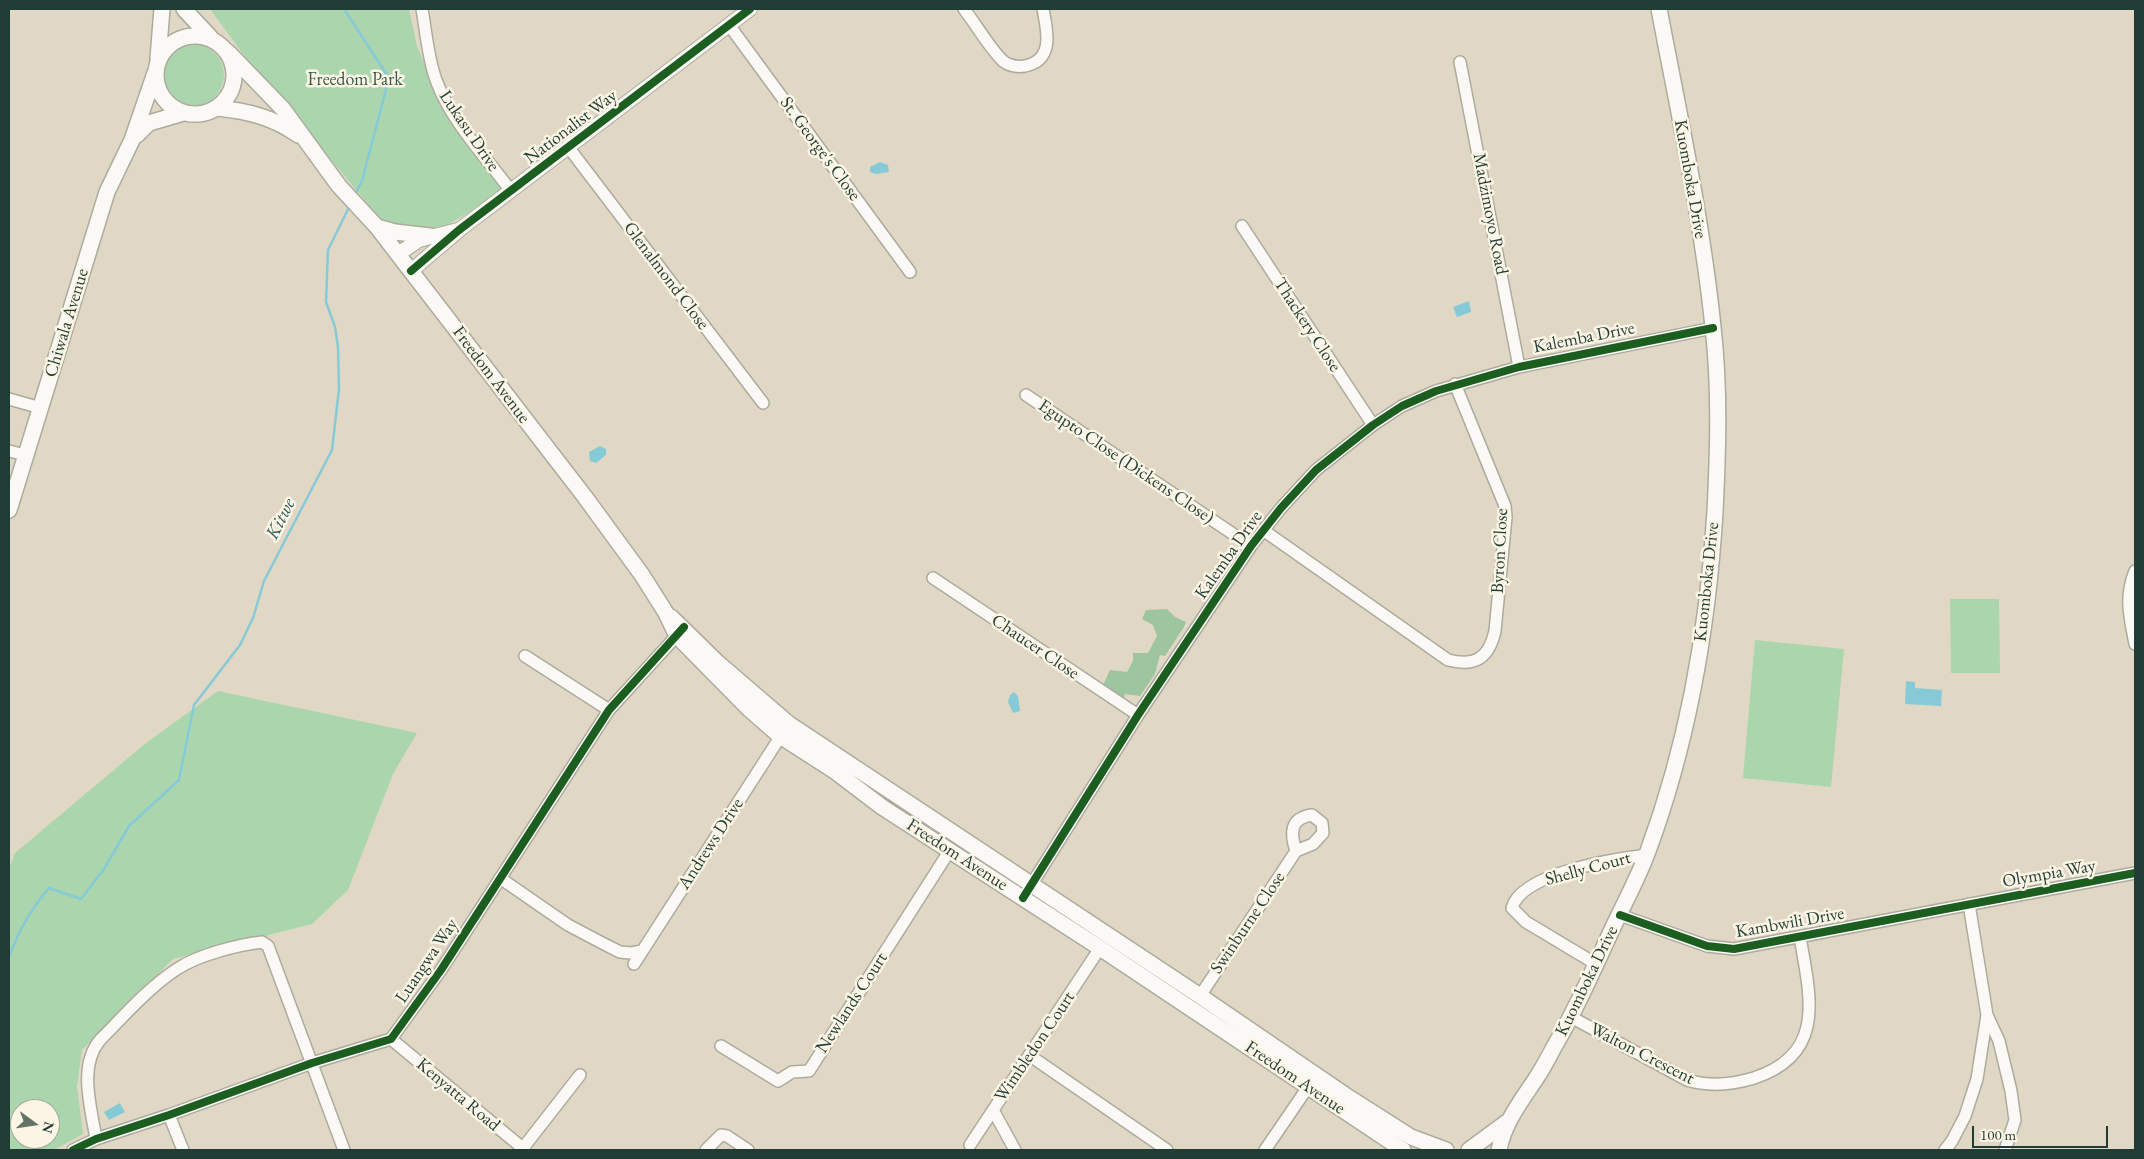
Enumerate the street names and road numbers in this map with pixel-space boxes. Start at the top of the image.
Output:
street label: Nationalist Way [520,85,622,169]
street label: Lukasu Drive [434,86,504,176]
street label: St. George's Close [775,93,865,205]
street label: Kuomboka Drive [1669,118,1711,240]
street label: Madzimoyo Road [1468,151,1512,277]
street label: Glenalmond Close [618,218,714,334]
street label: Chiwala Avenue [40,266,94,380]
street label: Thackery Close [1269,274,1345,376]
street label: Kalemba Drive [1531,318,1637,358]
street label: Freedom Avenue [447,322,535,428]
street label: Egupto Close (Dickens Close) [1034,395,1218,529]
street label: Kalemba Drive [1191,507,1267,603]
street label: Byron Close [1487,508,1513,594]
street label: Kuomboka Drive [1690,521,1724,643]
street label: Chaucer Close [987,610,1083,684]
street label: Andrews Drive [674,794,748,894]
street label: Freedom Avenue [902,814,1012,896]
street label: Shelly Court [1543,847,1633,891]
street label: Olympia Way [2001,855,2097,893]
street label: Swinburne Close [1206,868,1290,978]
street label: Kambwili Drive [1734,903,1846,943]
street label: Luangwa Way [391,915,463,1007]
street label: Kuomboka Drive [1551,922,1623,1040]
street label: Newlands Court [811,948,893,1058]
street label: Wimbledon Court [990,988,1080,1106]
street label: Walton Crescent [1586,1018,1698,1090]
street label: Freedom Avenue [1241,1037,1349,1119]
street label: Kenyatta Road [412,1054,504,1136]

